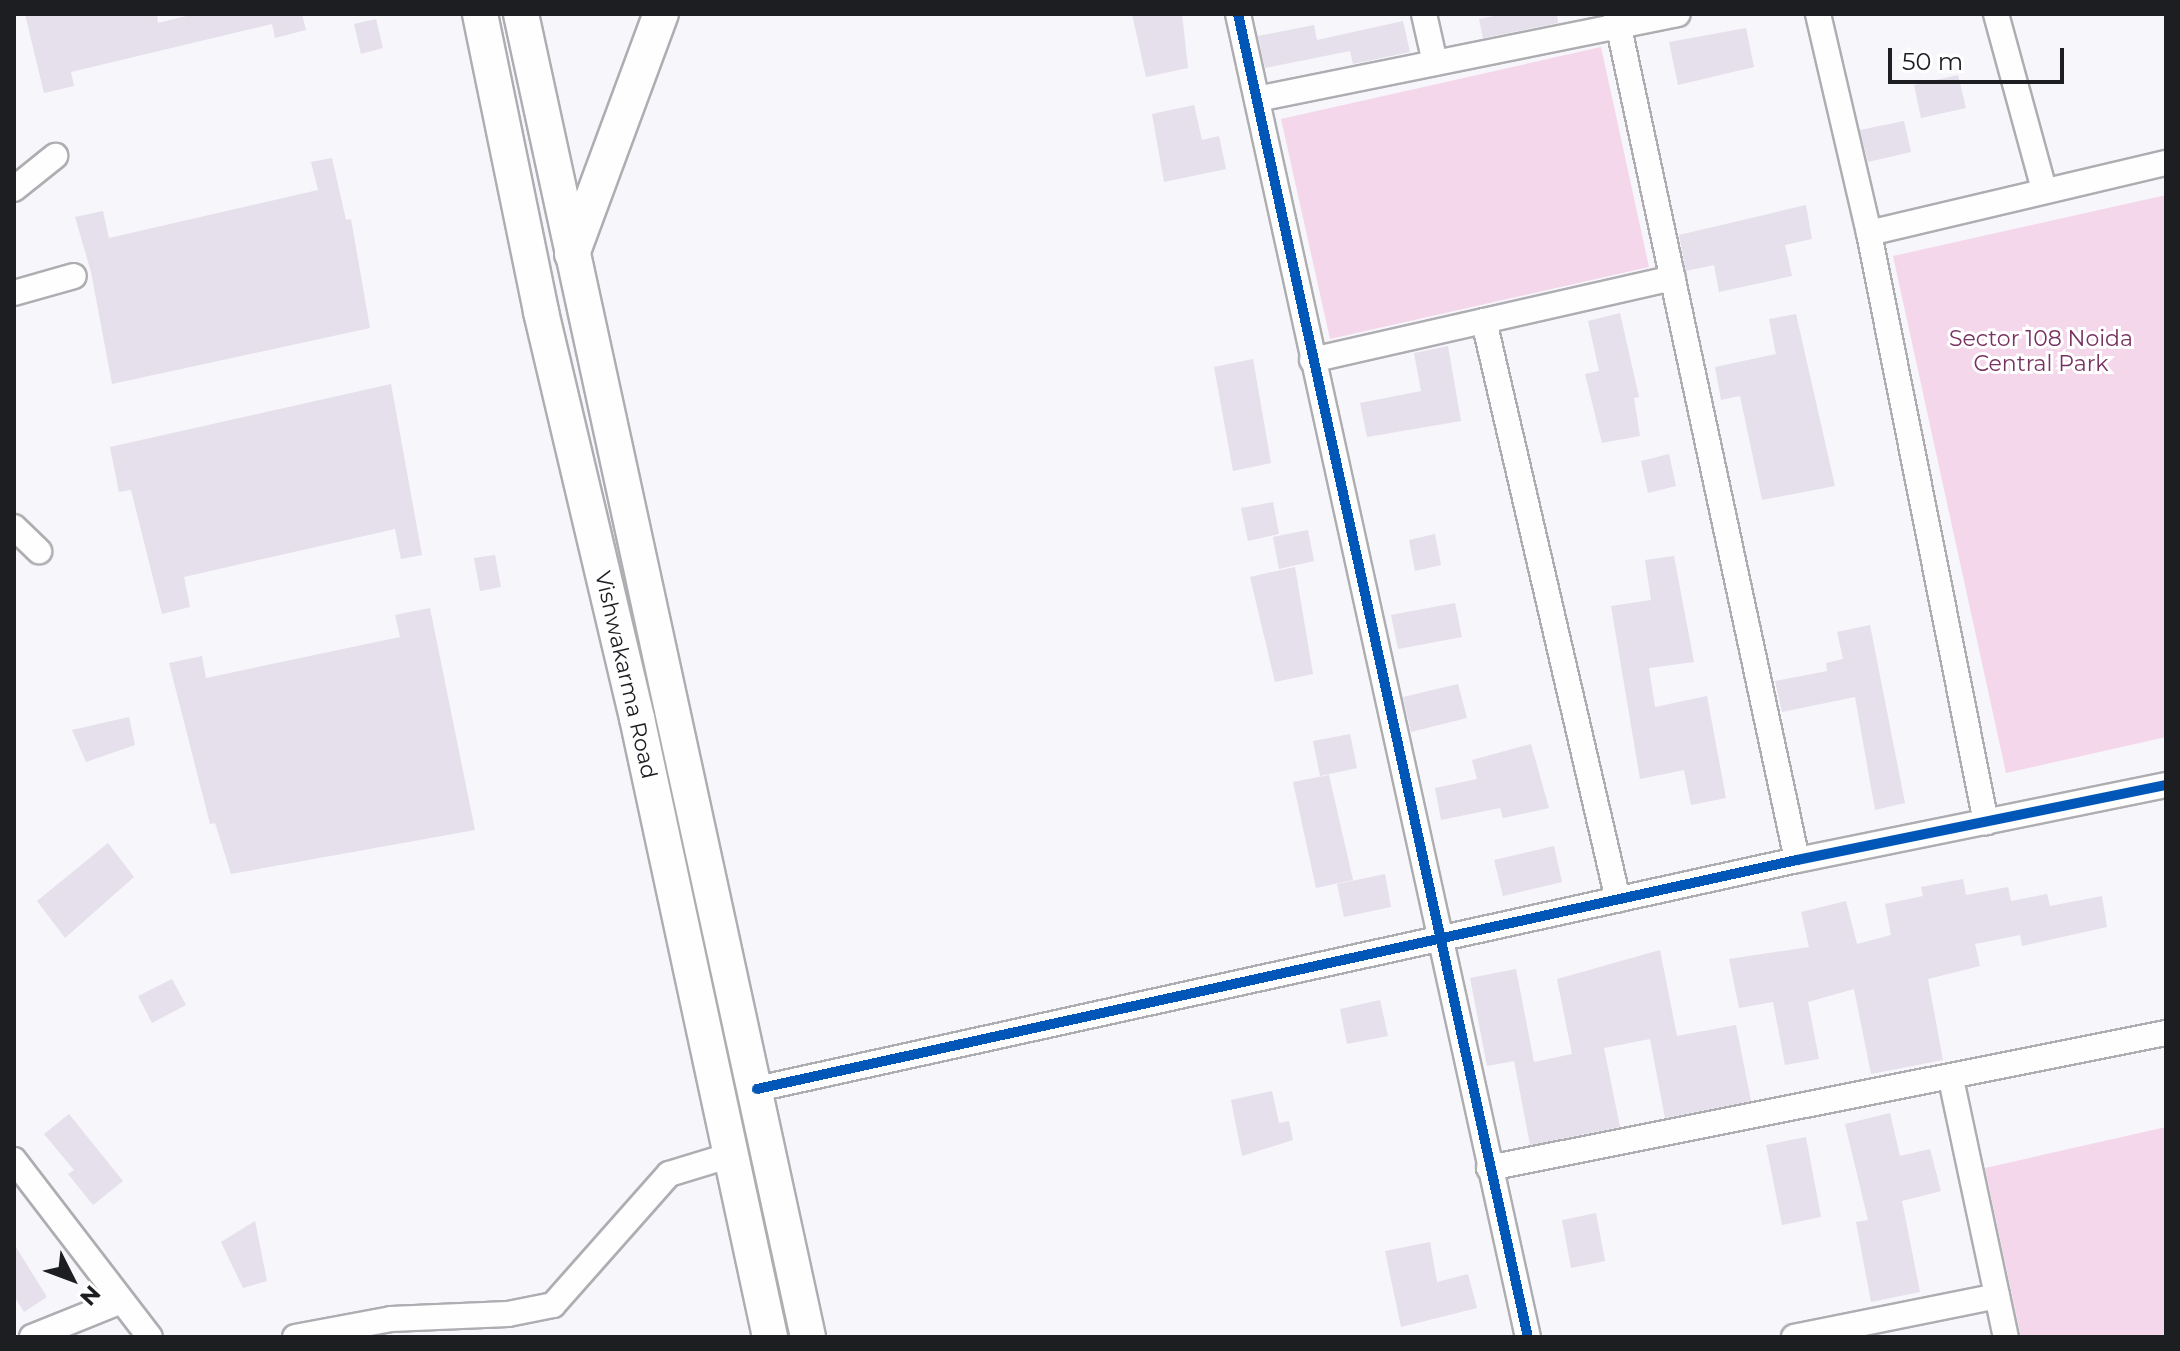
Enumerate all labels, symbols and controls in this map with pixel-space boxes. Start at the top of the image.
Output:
scale bar [1892,32,2068,82]
text: 50 m [1902,47,1963,76]
park label: Sector 108 Noida Central Park [1949,325,2133,376]
street label: Vishwakarma Road [589,569,663,781]
north arrow [32,1239,112,1319]
text: N [74,1280,106,1311]

